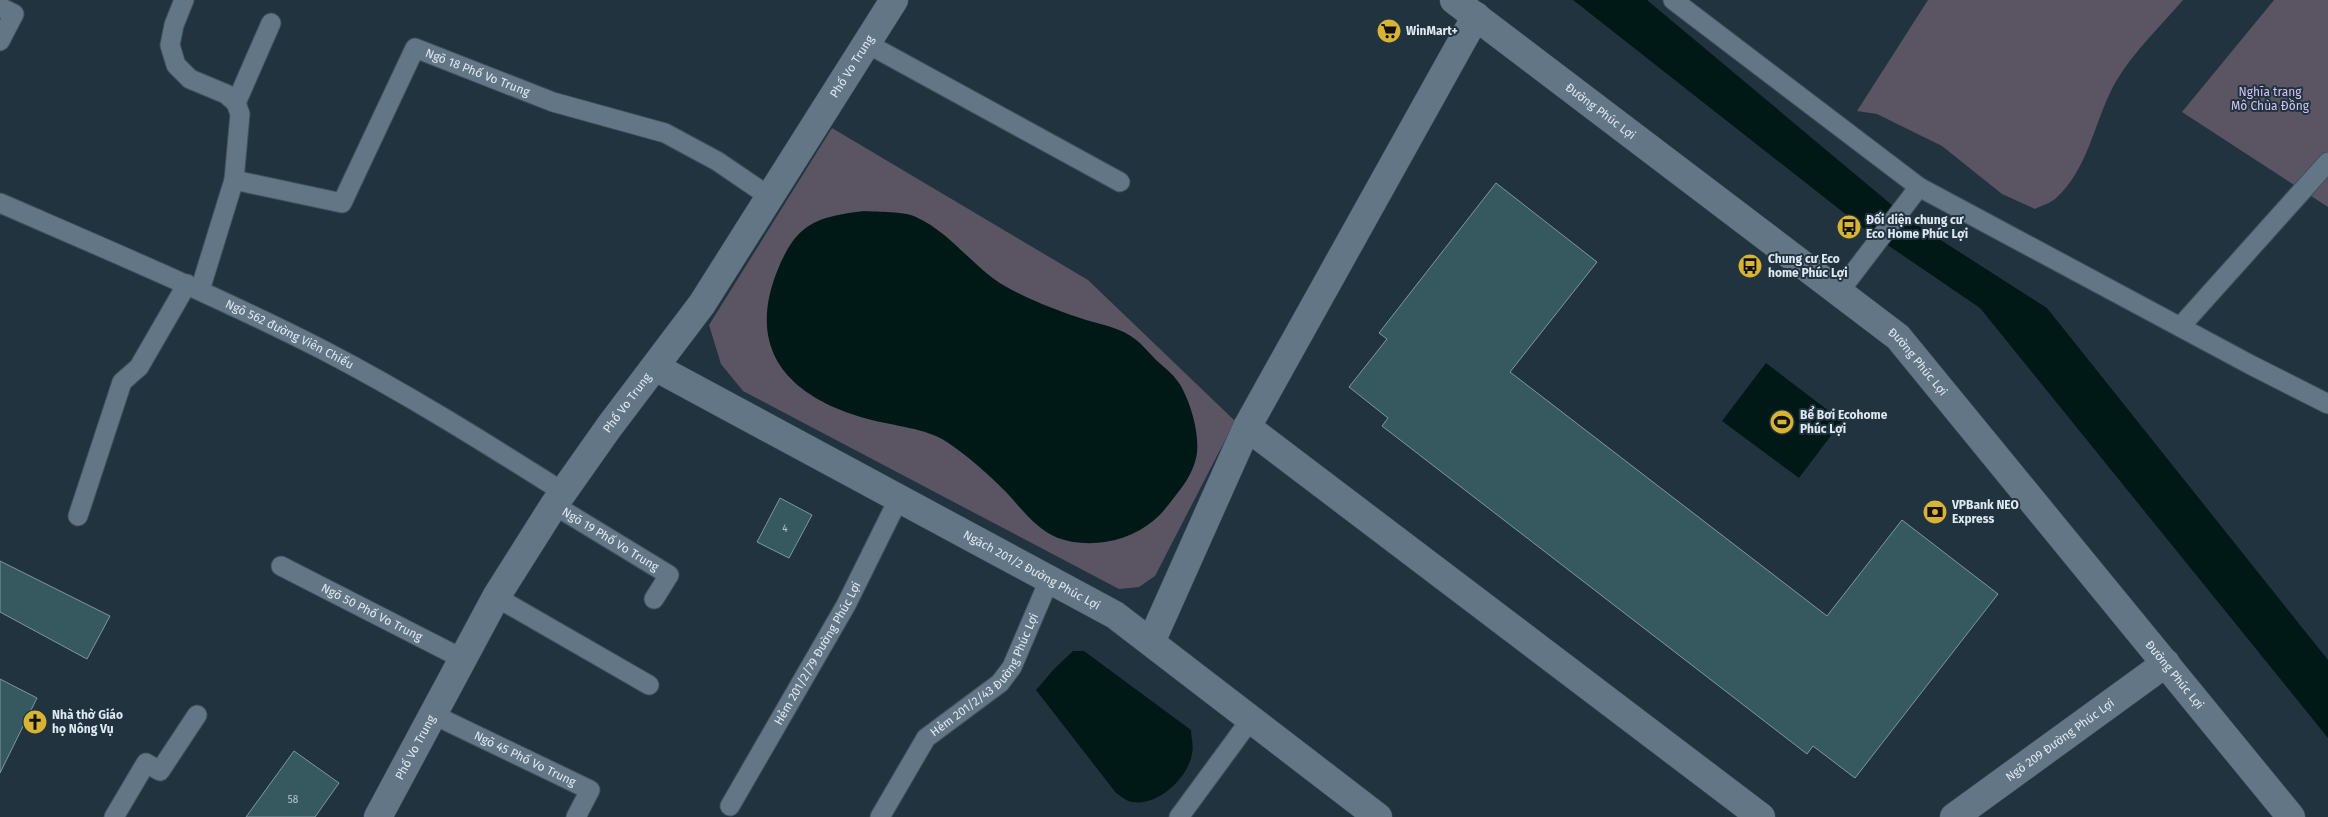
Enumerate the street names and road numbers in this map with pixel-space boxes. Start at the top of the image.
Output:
street label: Phố Vo Trung [827,32,877,100]
street label: Ngõ 18 Phố Vo Trung [423,46,532,99]
street label: Đường Phúc Lợi [1563,80,1638,142]
street label: Ngõ 562 đường Viên Chiếu [223,297,356,372]
street label: Đường Phúc Lợi [1885,325,1950,399]
street label: Phố Vo Trung [600,370,655,436]
street label: Ngõ 19 Phố Vo Trung [560,505,662,574]
street label: Ngách 201/2 Đường Phúc Lợi [961,528,1103,613]
street label: Hẻm 201/2/79 Đường Phúc Lợi [771,579,864,728]
street label: Ngõ 50 Phố Vo Trung [319,581,425,644]
street label: Hẻm 201/2/43 Đường Phúc Lợi [928,611,1041,739]
street label: Đường Phúc Lợi [2142,638,2207,712]
street label: Ngõ 209 Đường Phúc Lợi [2003,696,2117,784]
street label: Phố Vo Trung [392,712,439,782]
street label: Ngõ 45 Phố Vo Trung [472,728,579,790]

